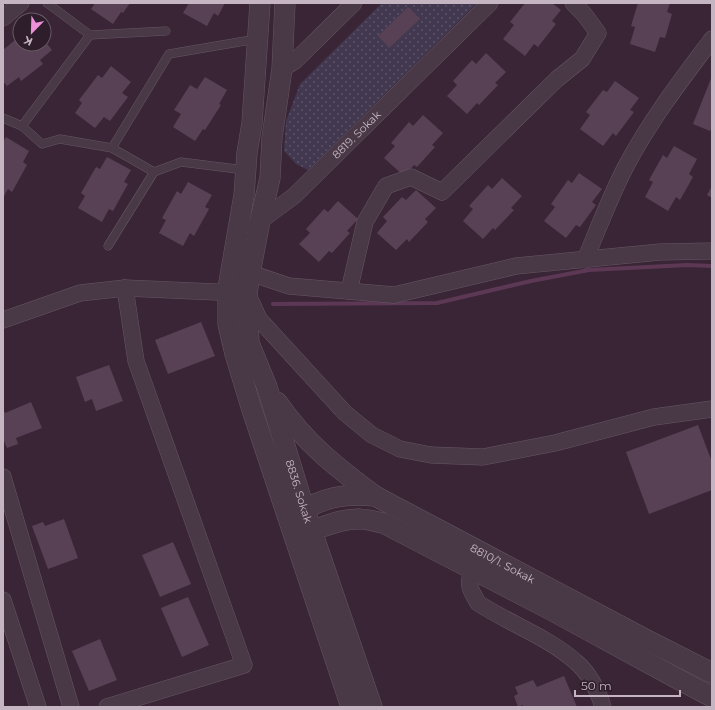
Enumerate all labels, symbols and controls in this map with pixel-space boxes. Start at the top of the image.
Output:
north arrow [12,12,52,52]
text: K [21,33,35,49]
street label: 8819. Sokak [329,107,384,162]
street label: 8836. Sokak [283,458,316,525]
street label: 8810/1. Sokak [468,541,538,587]
scale bar [575,672,680,698]
text: 50 m [581,678,612,693]

